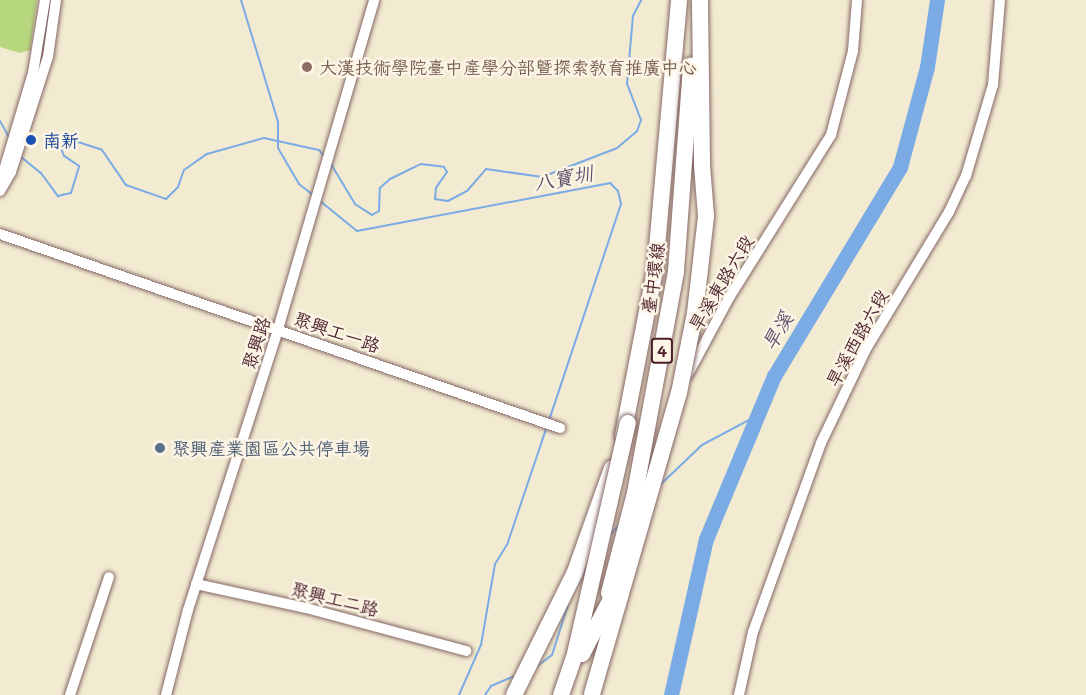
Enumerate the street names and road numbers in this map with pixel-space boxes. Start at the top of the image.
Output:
street label: 旱溪東路六段 [684,231,758,335]
street label: 臺中環線 [637,241,669,315]
street label: 旱溪西路六段 [821,286,893,390]
street label: 聚興工一路 [291,307,383,357]
street label: 聚興路 [237,314,275,372]
road number: 4 [650,338,674,364]
street label: 聚興工二路 [289,578,381,620]

